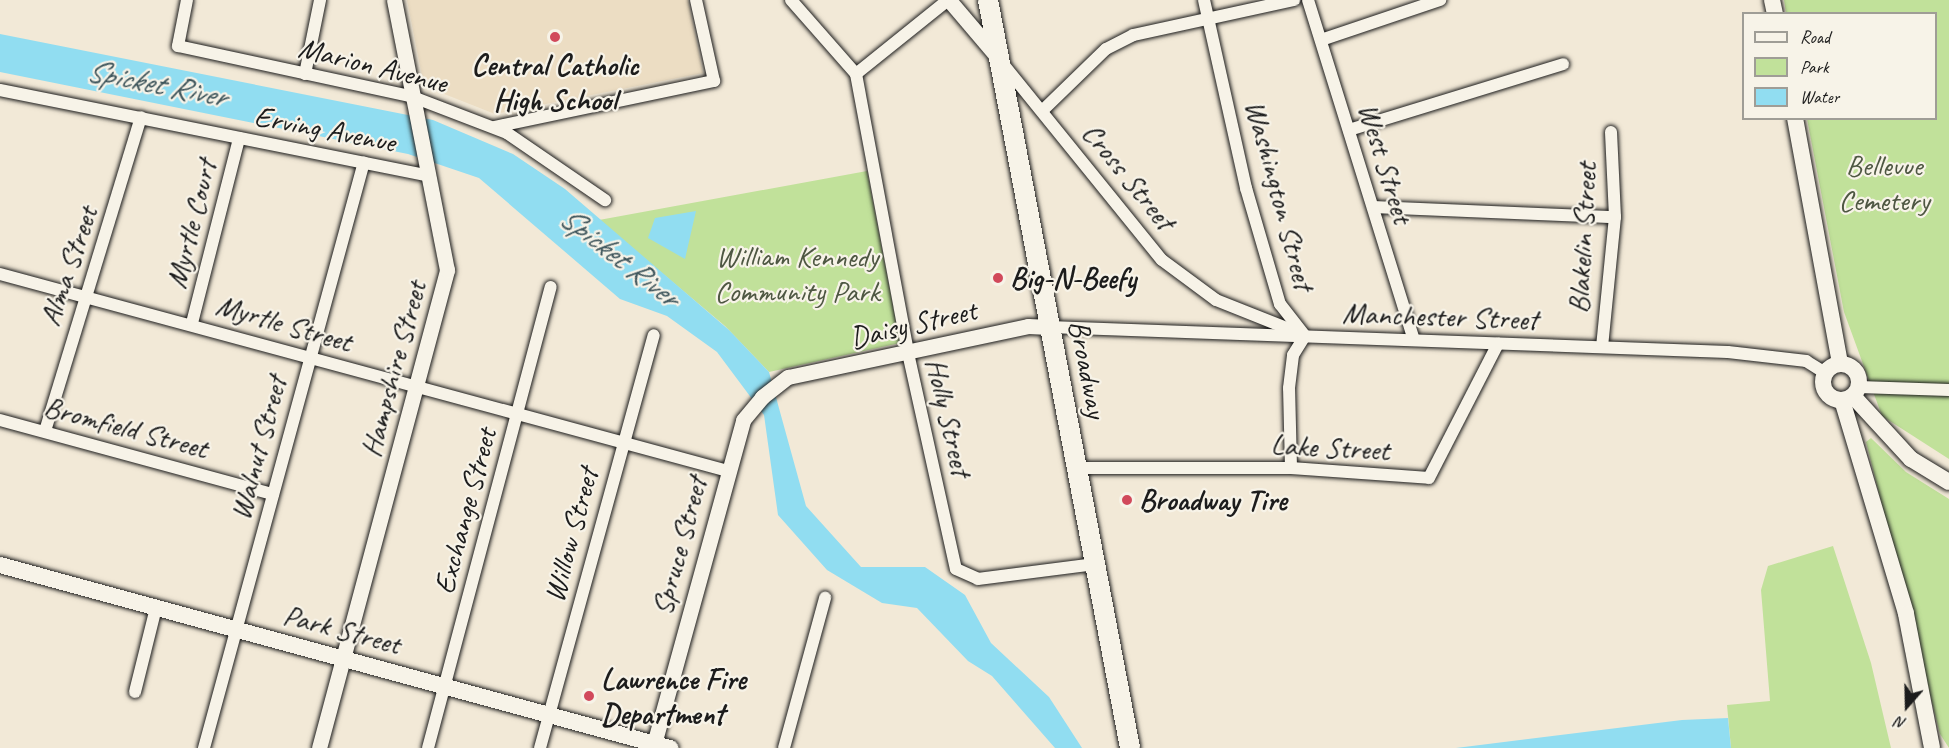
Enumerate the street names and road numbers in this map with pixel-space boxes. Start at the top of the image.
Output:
street label: Marion Avenue [295,29,451,101]
street label: Washington Street [1237,96,1323,294]
street label: Erving Avenue [252,98,398,160]
street label: West Street [1351,98,1421,228]
street label: Cross Street [1075,115,1183,237]
street label: Myrtle Court [158,156,224,292]
street label: Blakelin Street [1560,161,1604,315]
street label: Alma Street [31,201,105,331]
street label: Hampshire Street [352,277,434,461]
street label: Myrtle Street [212,286,356,360]
street label: Daisy Street [846,292,980,356]
street label: Manchester Street [1342,295,1538,337]
street label: Broadway [1061,317,1115,421]
street label: Holly Street [918,354,980,480]
street label: Walnut Street [222,372,294,524]
street label: Bromfield Street [40,388,212,466]
street label: Exchange Street [426,424,504,598]
street label: Lake Street [1270,426,1390,468]
street label: Willow Street [536,464,606,606]
street label: Spruce Street [643,473,715,619]
street label: Park Street [279,596,405,662]

